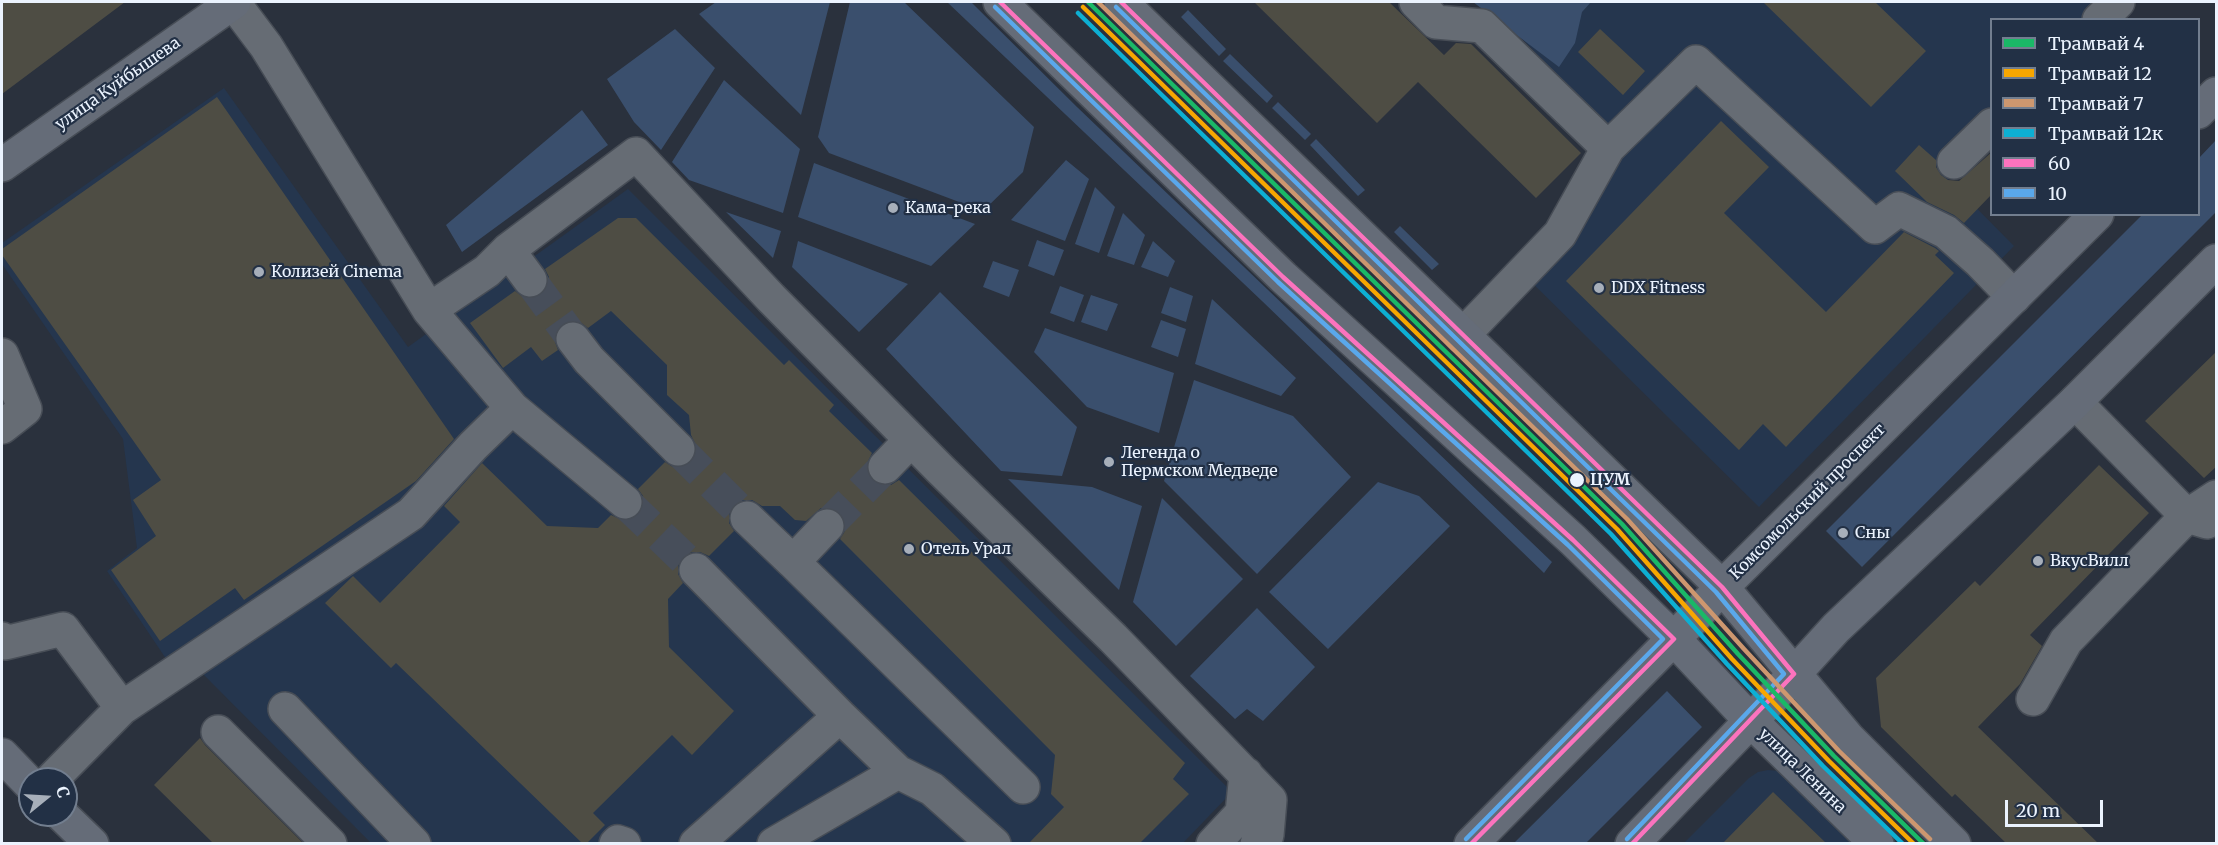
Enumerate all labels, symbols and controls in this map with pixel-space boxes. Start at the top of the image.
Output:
legend [1990,18,2200,216]
text: Трамвай 4 [2048,32,2144,55]
street label: улица Куйбышева [52,34,184,134]
text: Трамвай 12 [2048,62,2152,85]
text: Трамвай 7 [2048,92,2144,115]
text: Трамвай 12к [2048,122,2163,145]
text: 60 [2048,152,2070,175]
text: 10 [2048,182,2067,205]
place label: Кама-река [905,198,991,218]
marker: Кама-река [886,201,900,215]
place label: Колизей Cinema [271,262,402,282]
marker: Колизей Cinema [252,265,266,279]
place label: DDX Fitness [1611,278,1705,298]
marker: DDX Fitness [1592,281,1606,295]
street label: Комсомольский проспект [1726,420,1890,584]
place label: Легенда о Пермском Медведе [1121,443,1278,481]
marker: Легенда о Пермском Медведе [1102,455,1116,469]
place label: ЦУМ [1590,470,1630,490]
marker: ЦУМ [1568,471,1586,489]
place label: Сны [1855,523,1890,543]
marker: Сны [1836,526,1850,540]
place label: Отель Урал [921,539,1011,559]
marker: Отель Урал [902,542,916,556]
place label: ВкусВилл [2050,551,2129,571]
marker: ВкусВилл [2031,554,2045,568]
street label: улица Ленина [1754,725,1850,817]
north arrow [18,767,78,827]
text: С [52,784,74,800]
scale bar [2008,788,2106,826]
text: 20 m [2016,799,2060,822]

